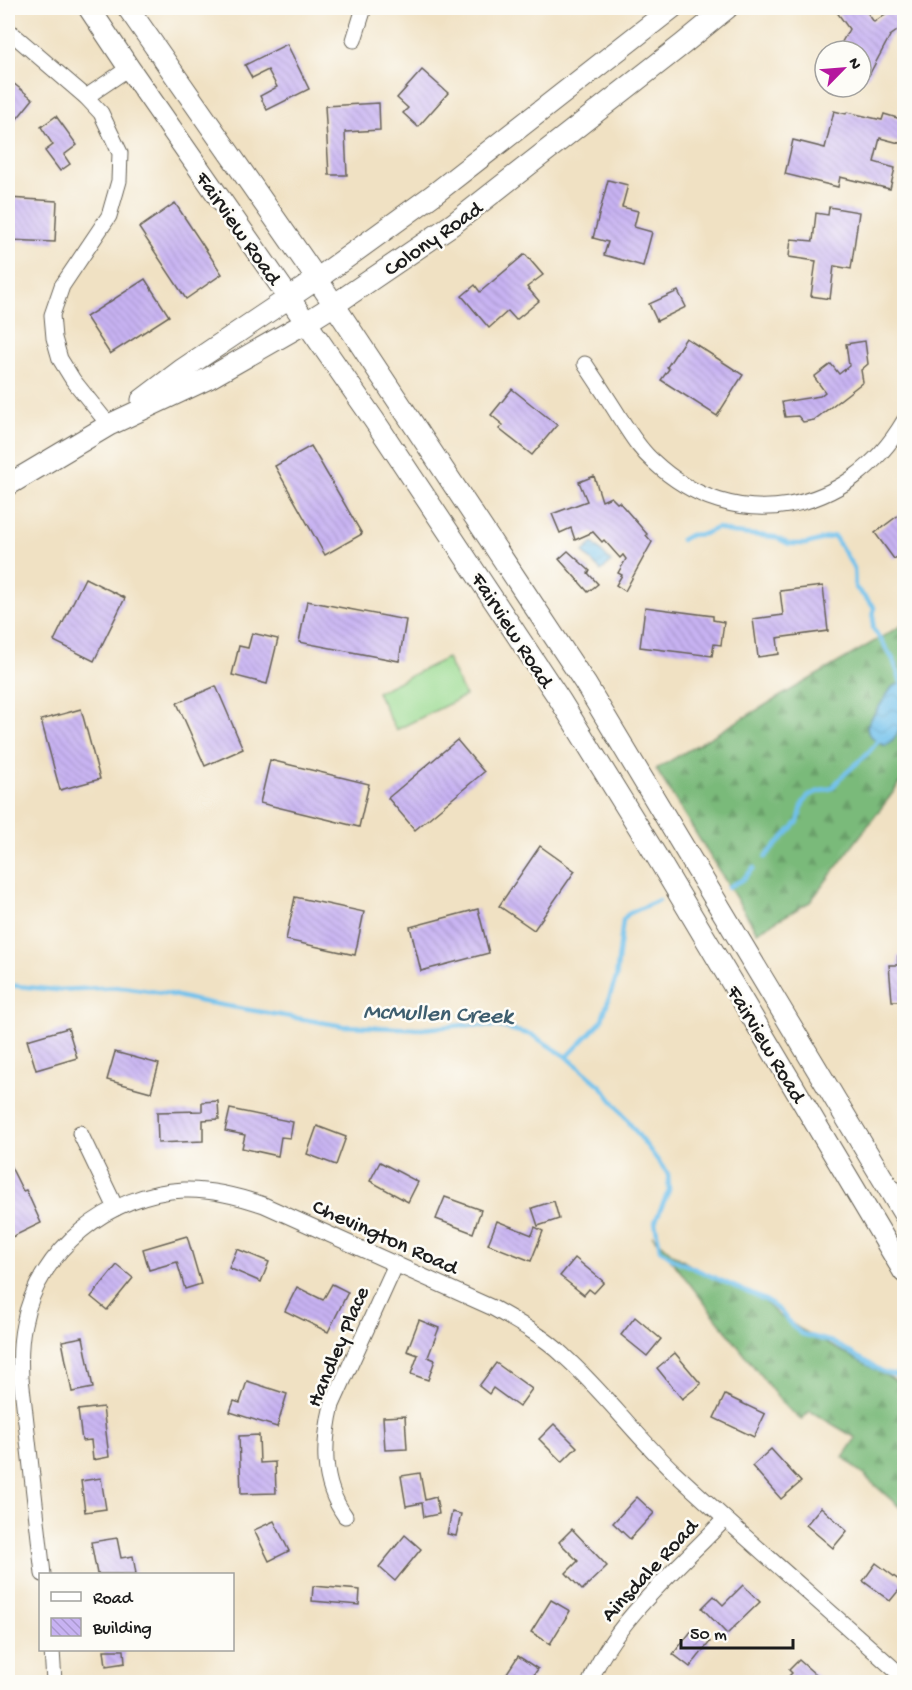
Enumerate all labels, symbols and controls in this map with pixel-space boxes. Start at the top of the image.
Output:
north arrow [813,39,873,99]
text: N [843,55,864,73]
street label: Fairview Road [188,167,286,293]
street label: Colony Road [380,196,490,284]
street label: Fairview Road [463,568,559,695]
street label: Fairview Road [719,981,811,1110]
water label: McMullen Creek [363,998,516,1033]
street label: Chevington Road [308,1195,463,1283]
street label: Handley Place [303,1283,377,1412]
street label: Ainsdale Road [597,1513,706,1628]
legend [39,1573,234,1651]
text: Road [93,1589,134,1610]
scale bar [681,1612,794,1650]
text: Building [92,1619,152,1640]
text: 50 m [690,1625,727,1646]

